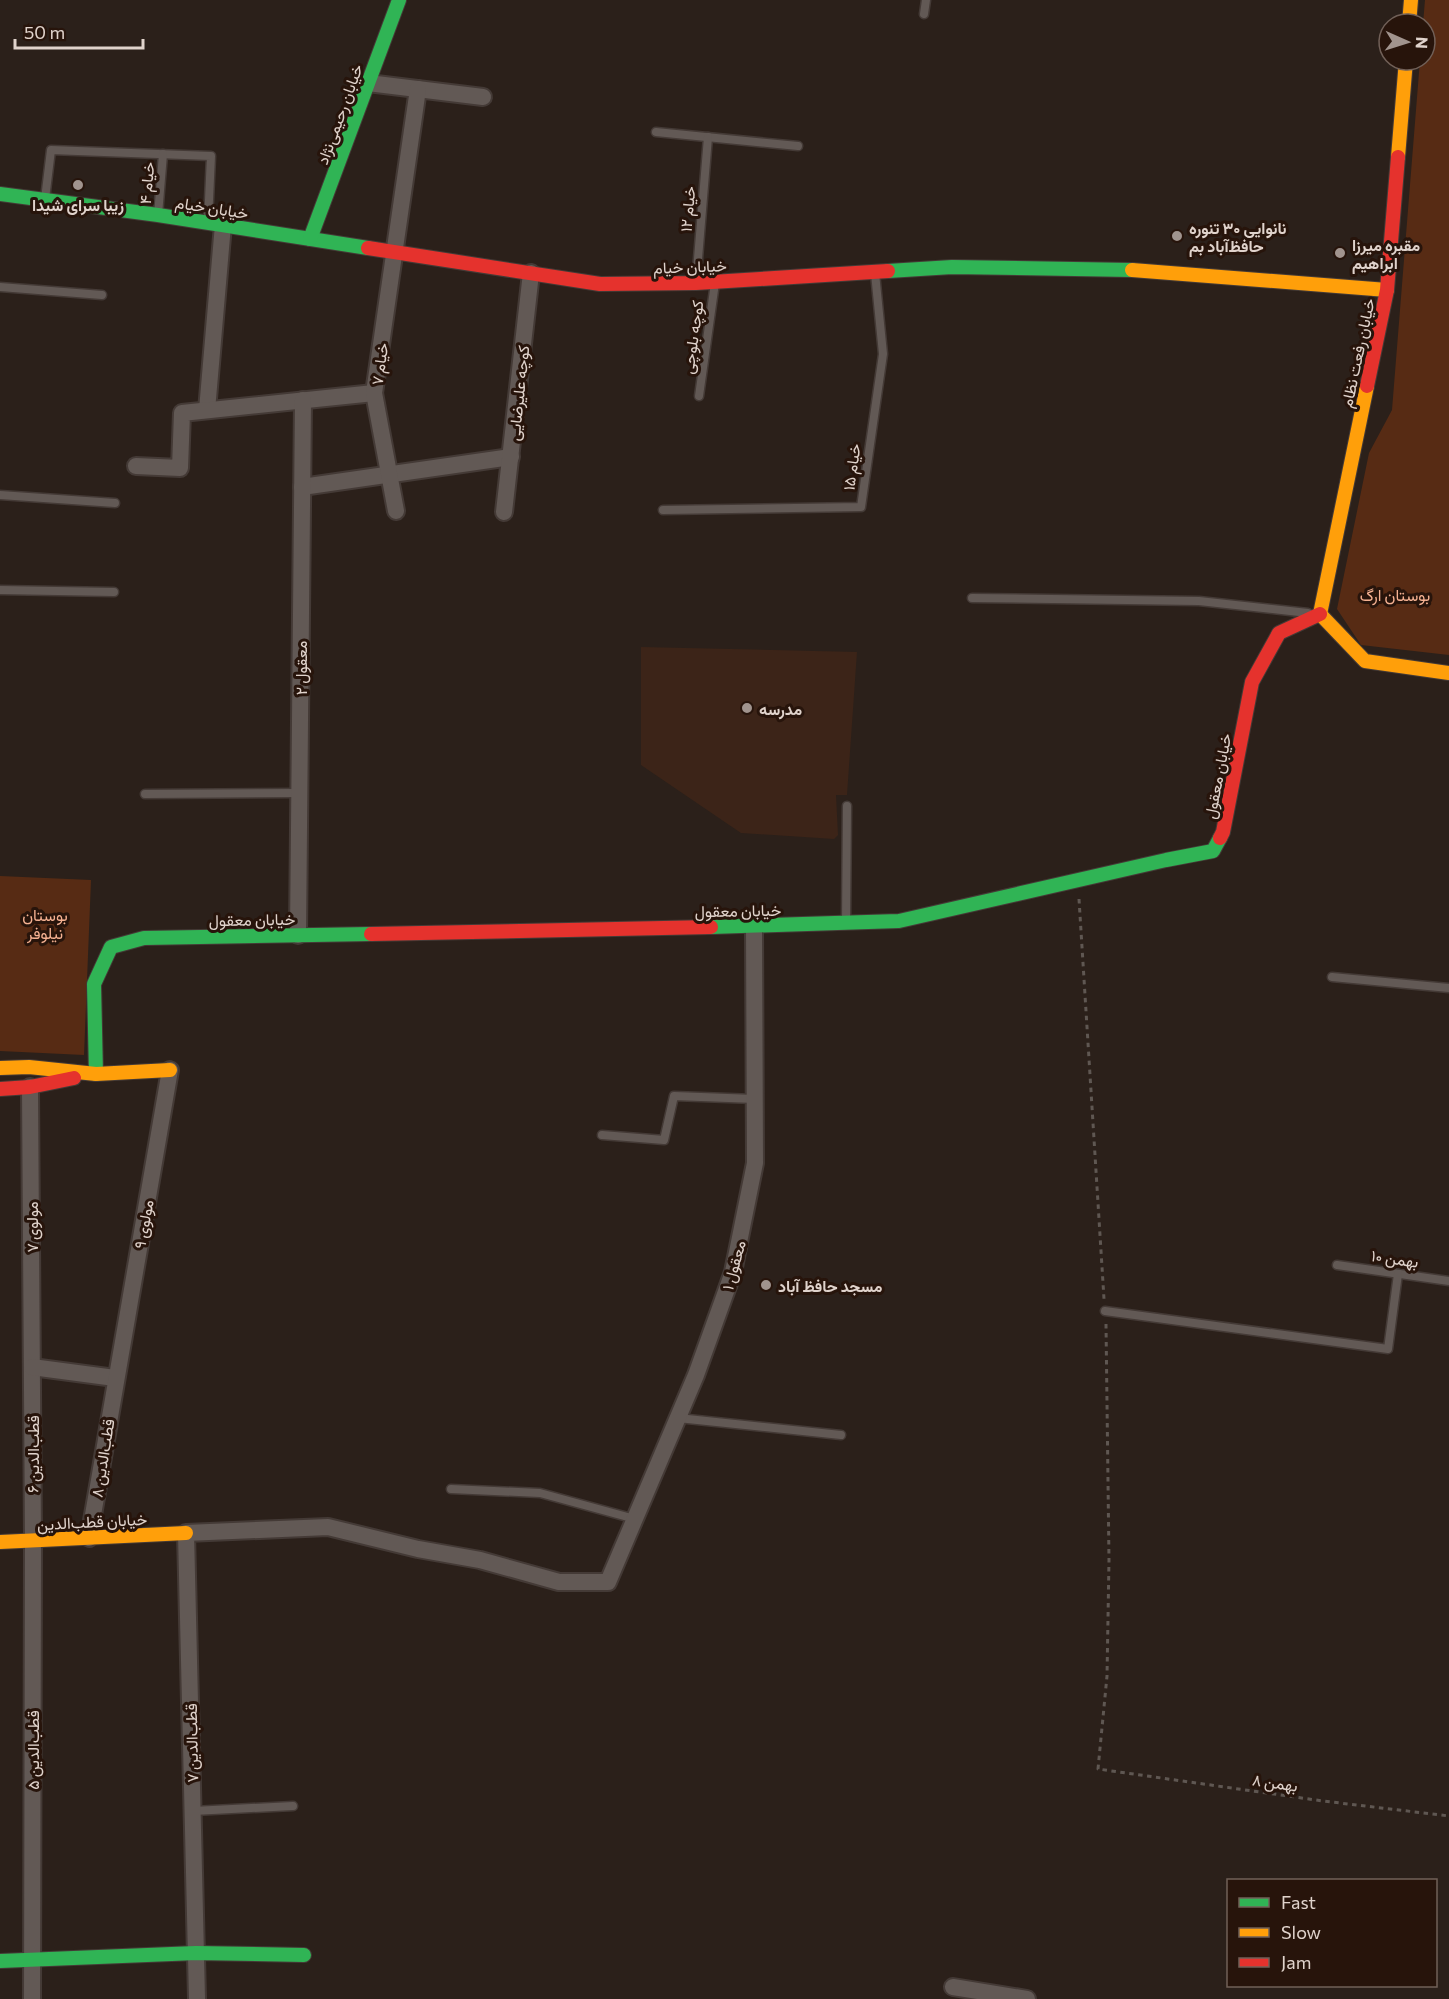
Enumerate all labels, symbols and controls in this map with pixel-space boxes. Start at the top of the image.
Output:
scale bar [15,12,142,50]
north arrow [1377,12,1437,72]
text: 50 m [24,21,65,43]
text: N [1413,36,1432,49]
street label: خیابان رحیمی‌نژاد [312,61,368,168]
street label: خیام ۴ [135,161,159,205]
marker: زیبا سرای شیدا [71,178,85,192]
street label: خیام ۱۲ [676,185,700,233]
street label: خیابان خیام [174,192,250,224]
place label: زیبا سرای شیدا [32,195,124,216]
place label: نانوایی ۳۰ تنوره حافظ‌آباد بم [1189,218,1287,257]
marker: نانوایی ۳۰ تنوره حافظ‌آباد بم [1170,229,1184,243]
place label: مقبره میرزا ابراهیم [1352,235,1420,274]
marker: مقبره میرزا ابراهیم [1333,246,1347,260]
street label: خیابان خیام [653,255,728,279]
street label: خیابان رفعت نظام [1336,296,1380,410]
street label: کوچه بلوچی [677,299,710,376]
street label: خیام ۷ [367,341,393,387]
street label: کوچه علیرضایی [504,344,535,442]
street label: خیام ۱۵ [838,442,866,492]
park label: بوستان ارگ [1360,585,1430,606]
street label: معقول ۲ [291,641,312,695]
place label: مدرسه [759,699,803,720]
marker: مدرسه [740,701,754,715]
street label: خیابان معقول [1199,731,1237,821]
street label: خیابان معقول [695,900,782,922]
park label: بوستان نیلوفر [22,905,68,944]
street label: خیابان معقول [209,909,296,931]
street label: مولوی ۹ [129,1198,159,1250]
street label: مولوی ۷ [22,1201,43,1253]
street label: معقول ۱ [717,1238,751,1292]
street label: بهمن ۱۰ [1370,1245,1420,1273]
place label: مسجد حافظ آباد [778,1276,883,1296]
marker: مسجد حافظ آباد [759,1278,773,1292]
street label: قطب‌الدین ۶ [23,1415,44,1493]
street label: قطب‌الدین ۸ [86,1417,120,1499]
street label: خیابان قطب‌الدین [36,1509,148,1535]
street label: قطب‌الدین ۷ [181,1703,203,1783]
street label: قطب‌الدین ۵ [23,1710,44,1790]
street label: بهمن ۸ [1251,1769,1299,1797]
legend [1227,1879,1437,1987]
text: Fast [1281,1891,1316,1913]
text: Slow [1281,1921,1321,1943]
text: Jam [1281,1951,1311,1973]

